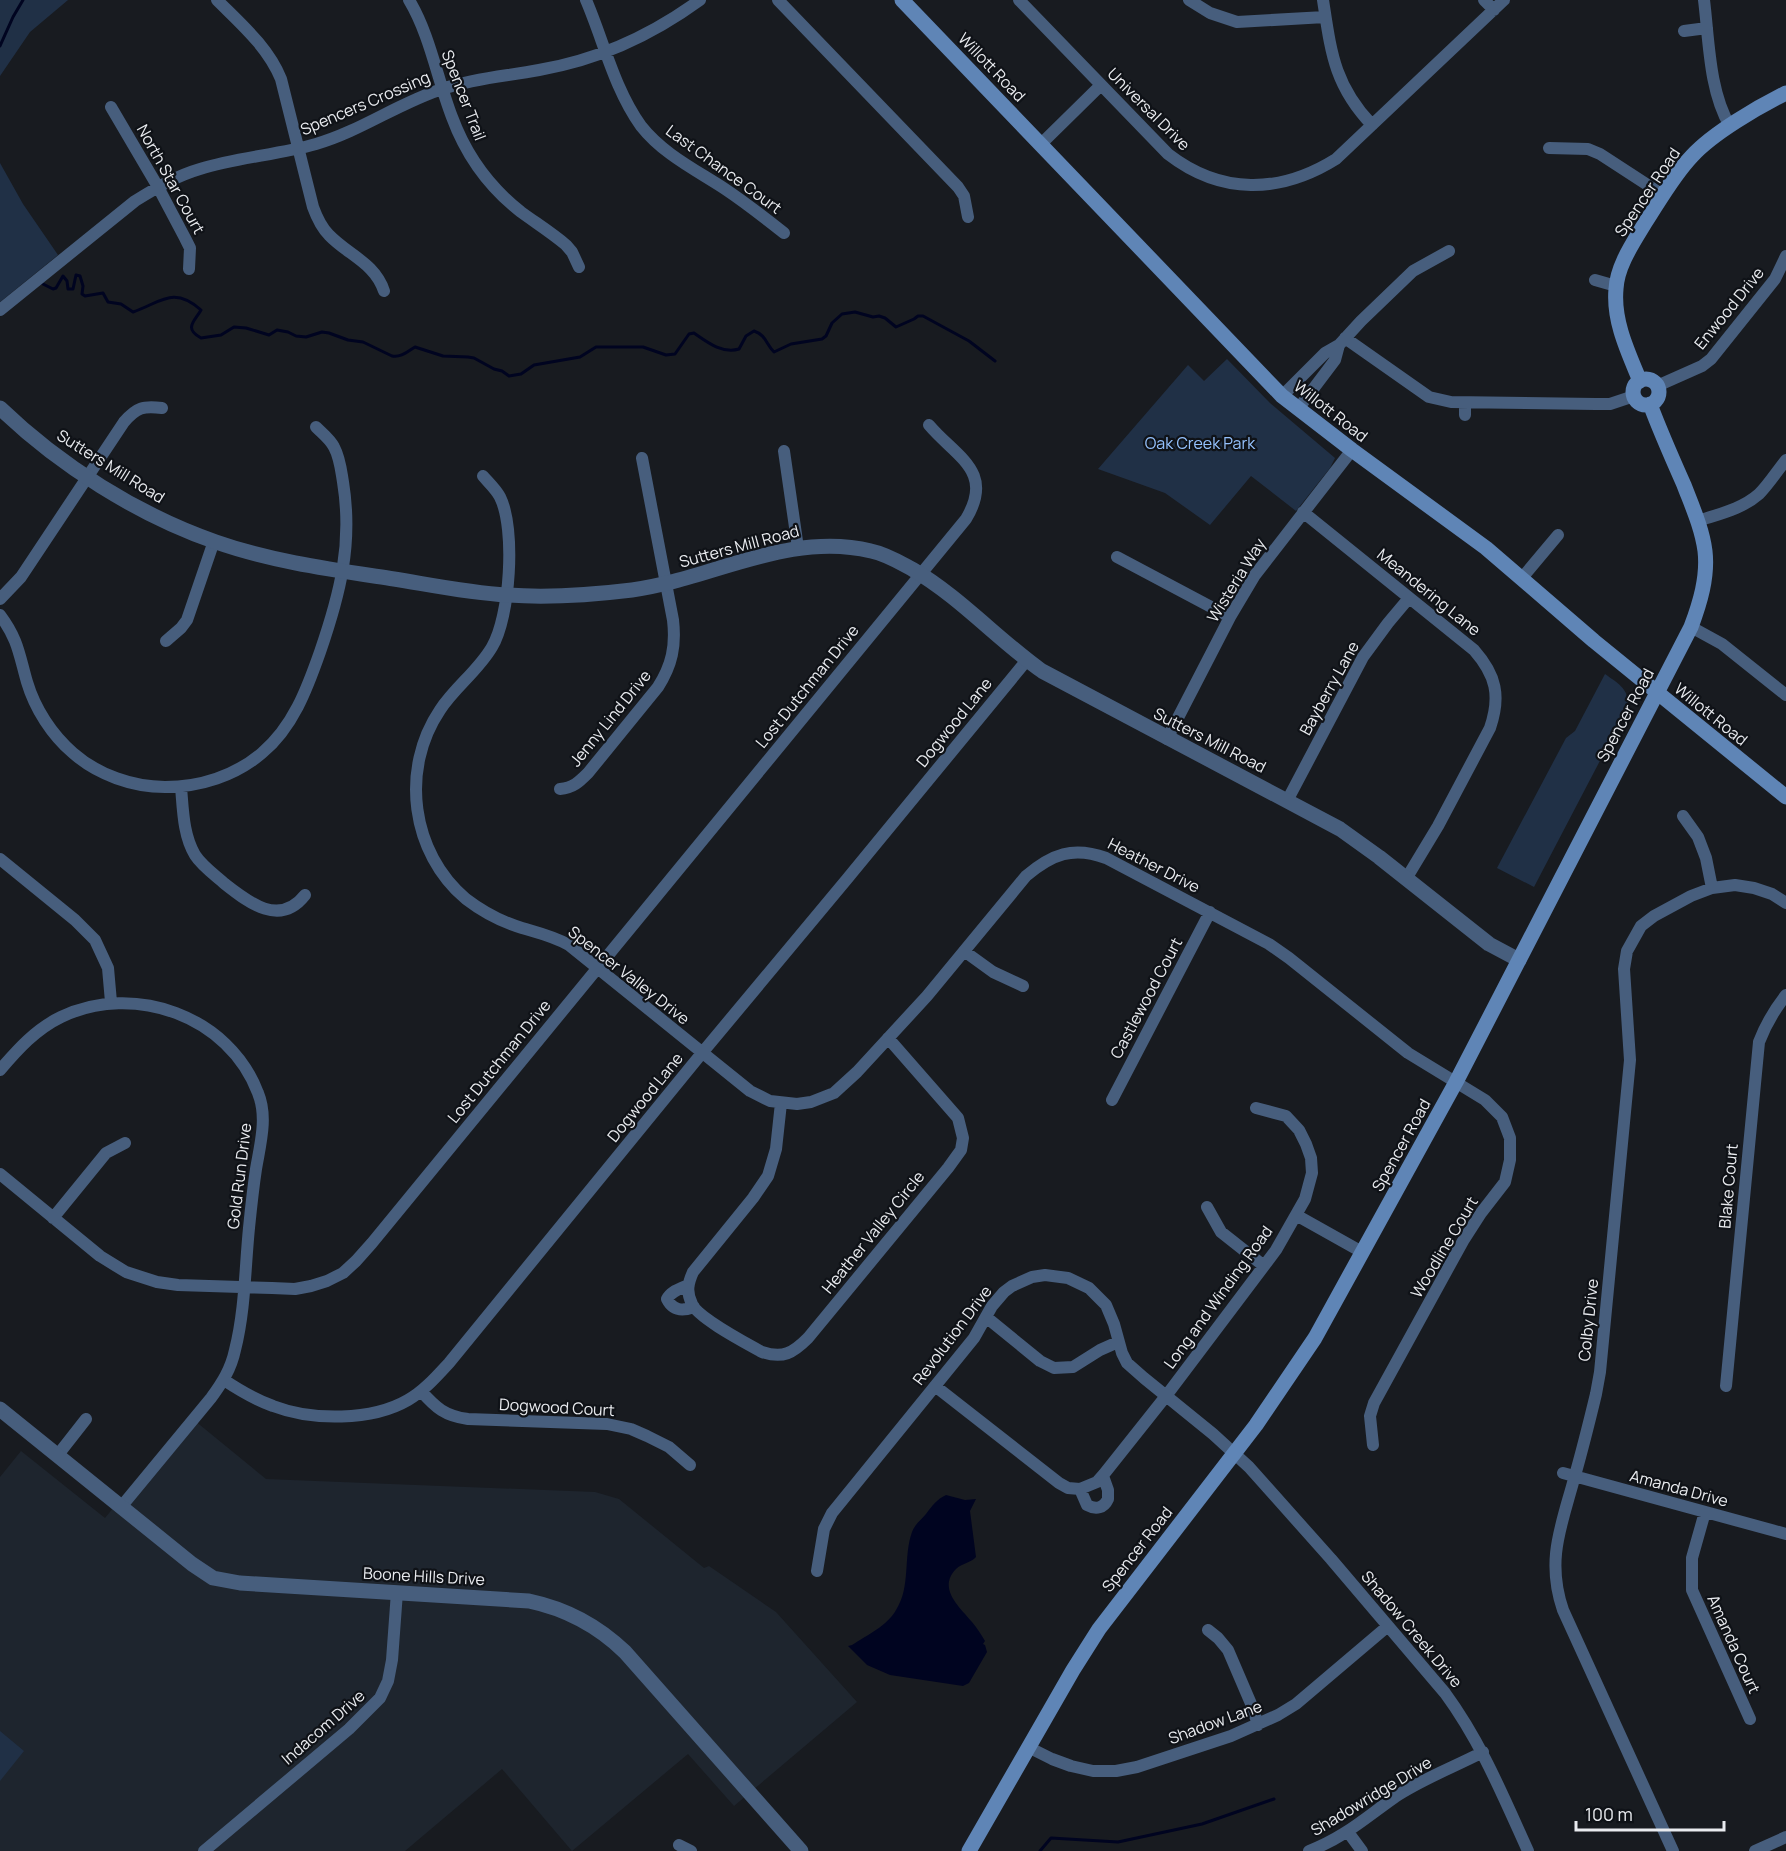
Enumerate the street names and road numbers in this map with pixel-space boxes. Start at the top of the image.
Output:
street label: Willott Road [953,28,1031,106]
street label: Spencer Trail [437,47,491,143]
street label: Universal Drive [1103,63,1195,155]
street label: Spencers Crossing [297,66,433,140]
street label: North Star Court [132,120,210,238]
street label: Last Chance Court [662,120,786,218]
street label: Spencer Road [1609,143,1685,241]
street label: Enwood Drive [1689,262,1769,354]
street label: Willott Road [1289,375,1373,447]
street label: Sutters Mill Road [53,424,169,508]
street label: Sutters Mill Road [677,519,801,573]
street label: Wisteria Way [1202,533,1271,626]
street label: Meandering Lane [1373,543,1485,641]
street label: Lost Dutchman Drive [750,620,864,752]
street label: Bayberry Lane [1294,637,1364,739]
street label: Spencer Road [1591,664,1659,766]
street label: Jenny Lind Drive [564,665,656,771]
street label: Dogwood Lane [911,673,997,771]
street label: Willott Road [1670,678,1752,750]
street label: Sutters Mill Road [1150,702,1270,778]
street label: Heather Drive [1104,832,1204,898]
street label: Spencer Valley Drive [564,921,694,1029]
street label: Castlewood Court [1105,934,1187,1062]
street label: Lost Dutchman Drive [442,995,556,1127]
street label: Dogwood Lane [602,1048,688,1146]
street label: Spencer Road [1366,1095,1436,1195]
street label: Gold Run Drive [222,1122,256,1230]
street label: Blake Court [1713,1143,1743,1229]
street label: Heather Valley Circle [817,1166,929,1298]
street label: Woodline Court [1405,1192,1483,1302]
street label: Long and Winding Road [1159,1221,1277,1373]
street label: Colby Drive [1573,1278,1603,1362]
street label: Revolution Drive [907,1281,997,1389]
street label: Dogwood Court [499,1393,615,1421]
street label: Amanda Drive [1627,1464,1731,1512]
street label: Spencer Road [1097,1502,1177,1596]
street label: Boone Hills Drive [363,1562,485,1590]
street label: Shadow Creek Drive [1356,1566,1468,1692]
street label: Amanda Court [1702,1591,1766,1697]
street label: Indacom Drive [277,1685,369,1769]
street label: Shadow Lane [1165,1695,1265,1749]
street label: Shadowridge Drive [1306,1751,1436,1841]

